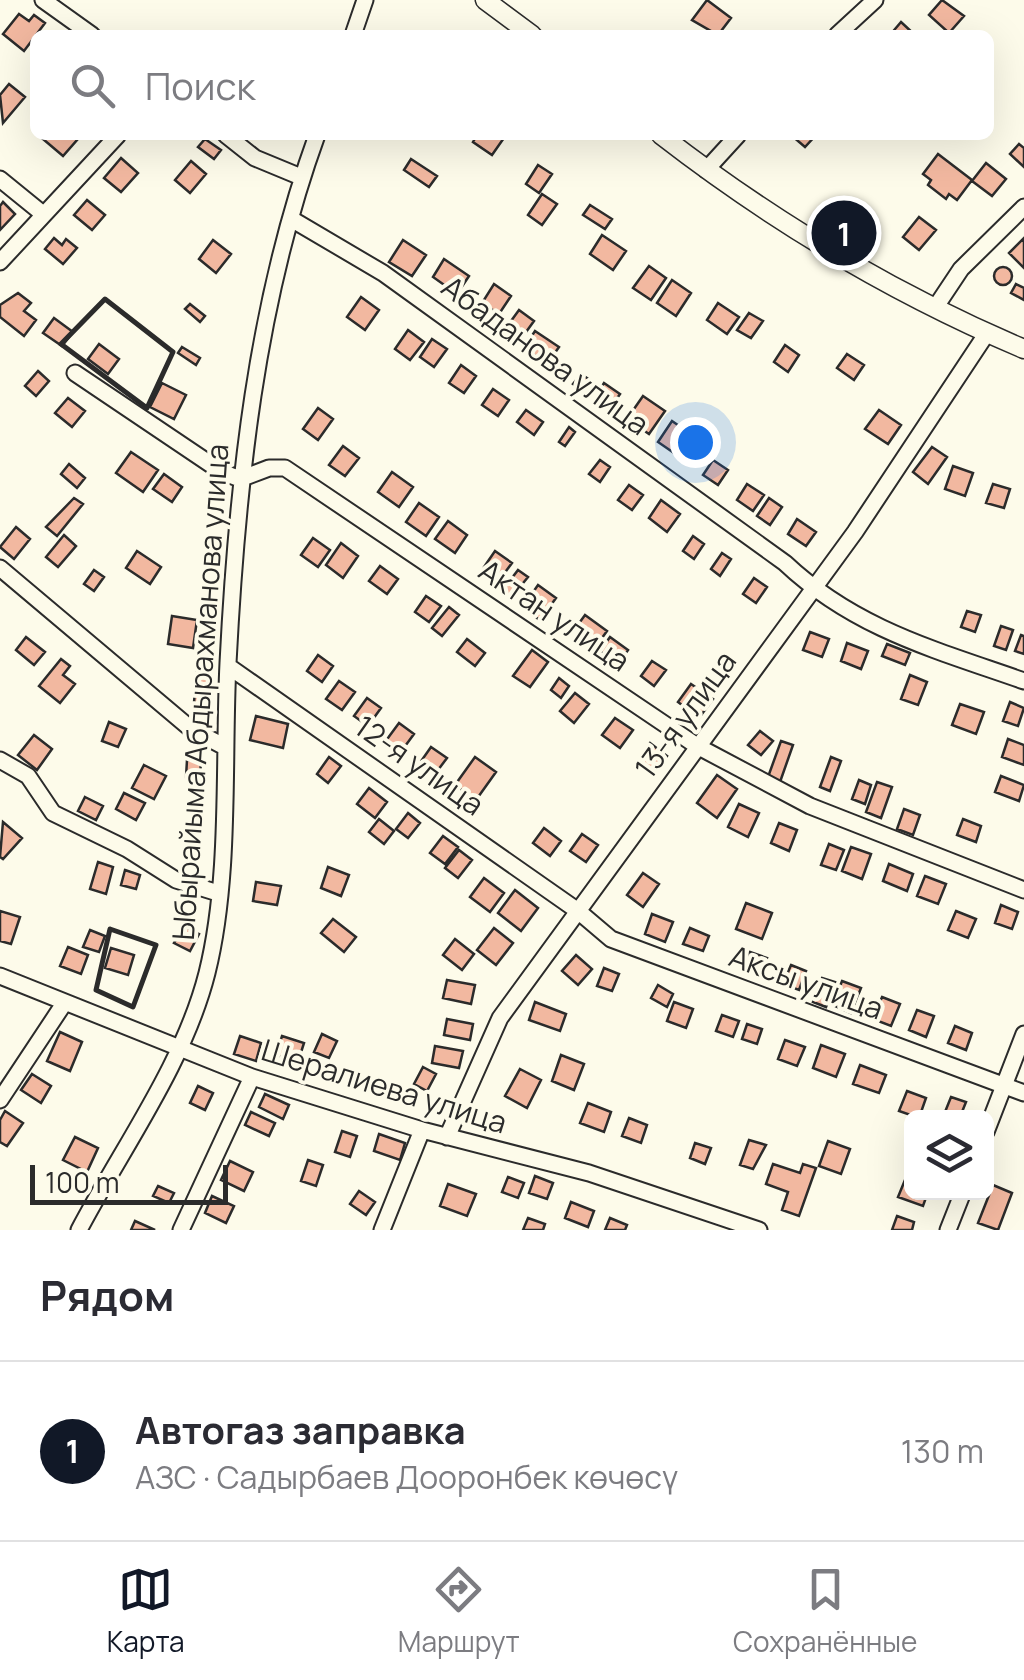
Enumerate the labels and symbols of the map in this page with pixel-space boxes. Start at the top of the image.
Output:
pin: 1 [812,196,876,270]
street label: Абаданова улица [434,266,658,444]
your location [670,417,721,468]
street label: Ыбырайыма Абдырахманова улица [162,442,237,941]
street label: Актан улица [471,549,638,680]
street label: 13-я улица [625,642,745,786]
street label: 12-я улица [347,705,493,824]
street label: Аксы улица [724,935,889,1028]
street label: Шералиева улица [257,1029,512,1142]
scale bar [30,1160,228,1204]

